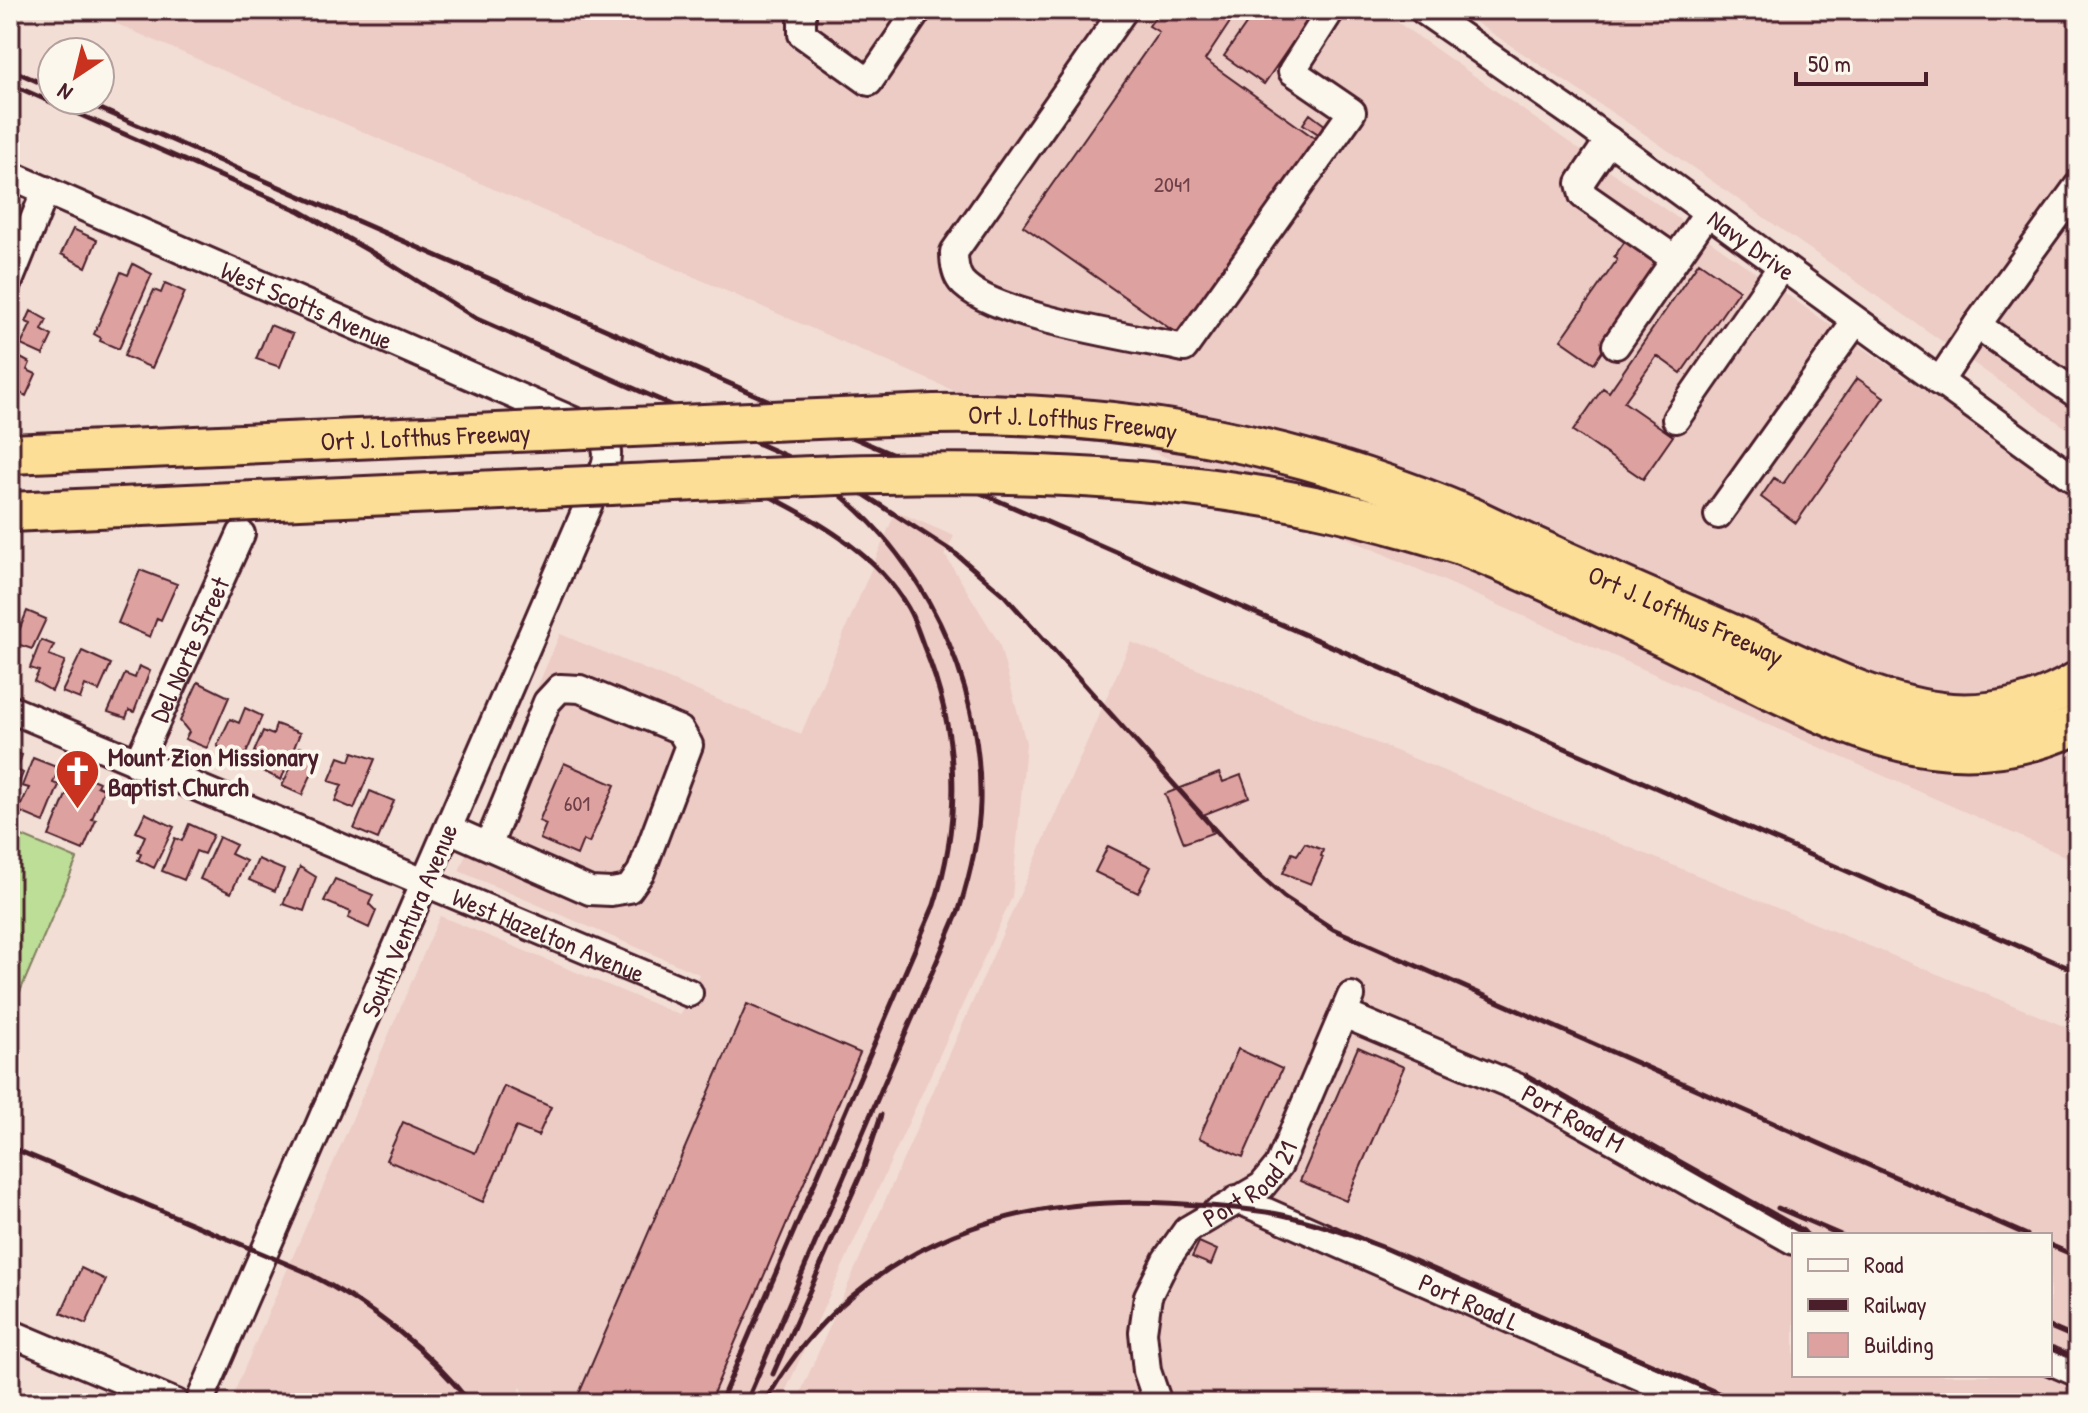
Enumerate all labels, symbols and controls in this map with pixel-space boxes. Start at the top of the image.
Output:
north arrow [36,36,116,116]
scale bar [1796,36,1926,86]
text: 50 m [1808,47,1851,79]
text: N [51,77,78,108]
house number: 2041 [1154,169,1190,199]
street label: Navy Drive [1701,201,1803,288]
street label: West Scotts Avenue [216,252,398,357]
street label: Ort J. Lofthus Freeway [968,396,1180,448]
street label: Ort J. Lofthus Freeway [320,414,531,458]
street label: Ort J. Lofthus Freeway [1583,556,1789,673]
street label: Del Norte Street [141,570,237,727]
place label: Mount Zion Missionary Baptist Church [108,739,319,805]
church icon: Mount Zion Missionary Baptist Church [53,747,101,810]
house number: 601 [564,788,590,818]
street label: South Ventura Avenue [352,818,466,1022]
street label: West Hazelton Avenue [447,879,650,990]
street label: Port Road M [1516,1075,1631,1160]
street label: Port Road 21 [1196,1135,1305,1235]
legend [1792,1233,2052,1377]
text: Road [1864,1248,1903,1280]
street label: Port Road L [1414,1264,1525,1339]
text: Railway [1864,1288,1927,1320]
text: Building [1864,1328,1934,1360]

